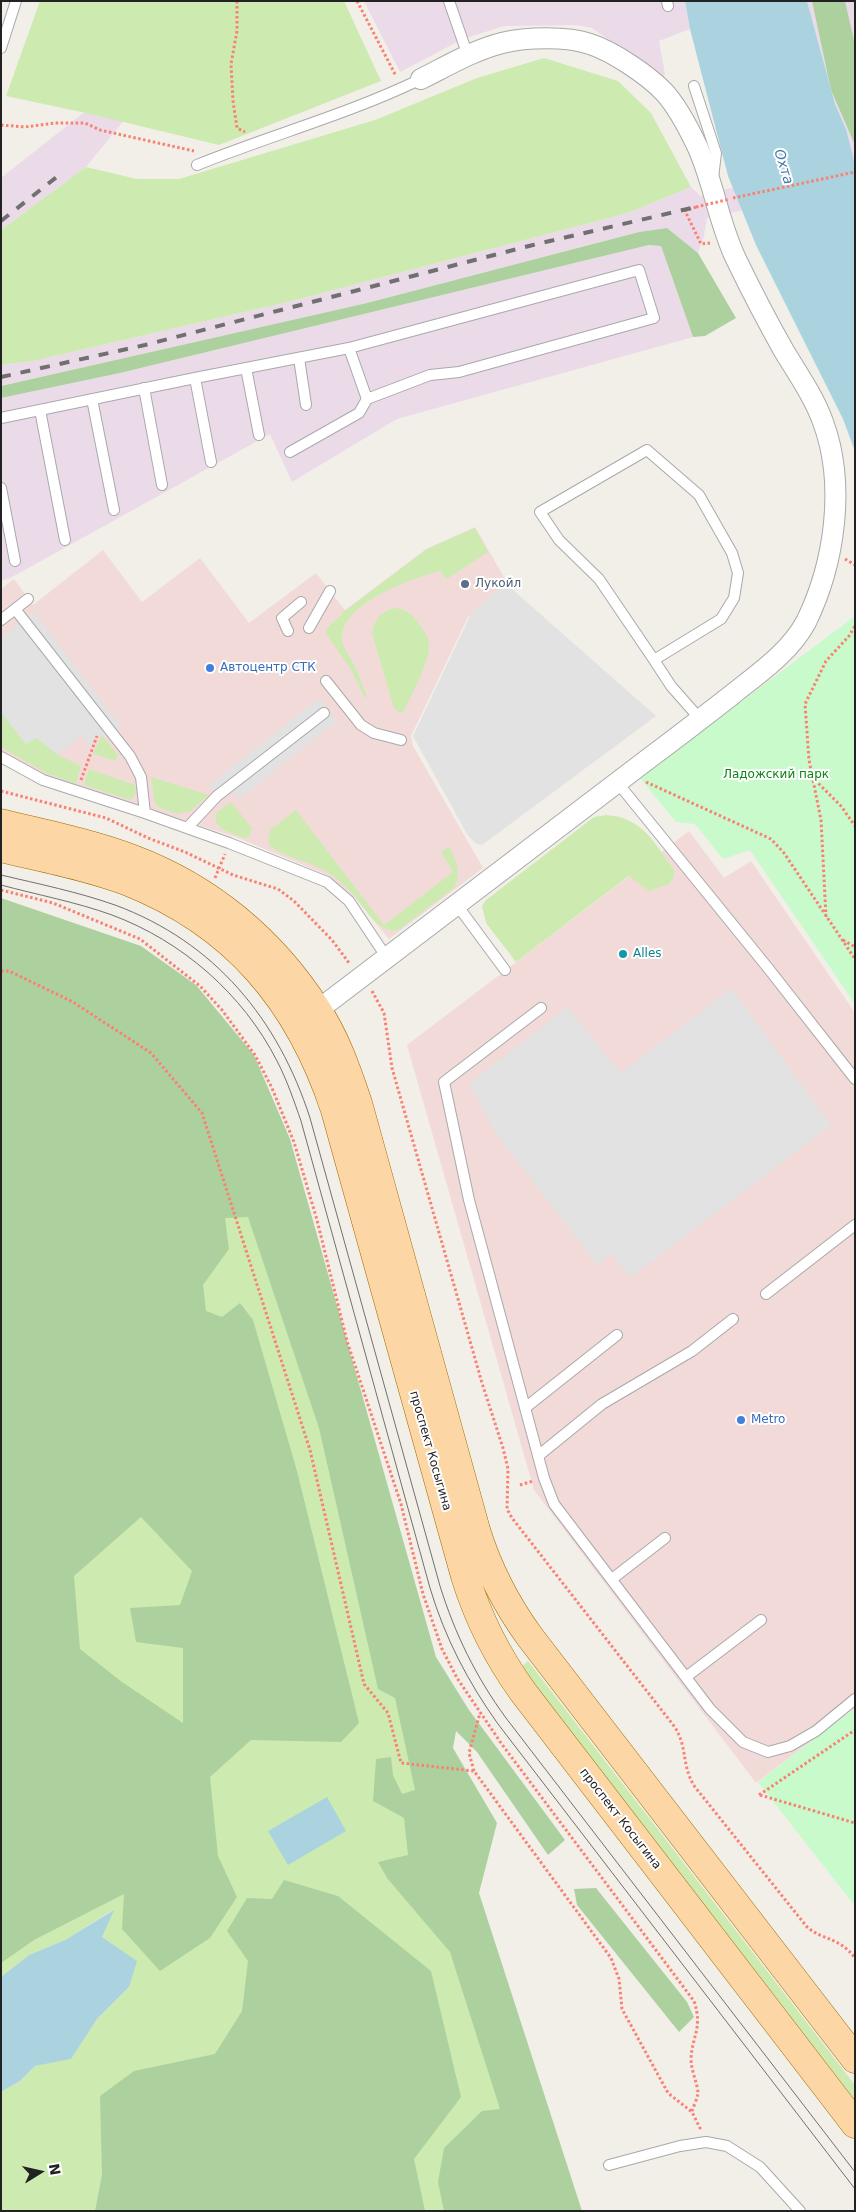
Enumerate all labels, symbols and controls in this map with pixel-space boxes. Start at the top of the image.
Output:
water label: Охта [770,147,796,187]
place label: Лукойл [475,577,521,591]
marker: Лукойл [459,578,471,590]
place label: Автоцентр СТК [220,661,316,675]
marker: Автоцентр СТК [204,662,216,674]
park label: Ладожский парк [723,768,829,782]
place label: Alles [633,947,662,961]
marker: Alles [617,948,629,960]
street label: проспект Косыгина [406,1389,454,1513]
place label: Metro [751,1413,785,1427]
marker: Metro [735,1414,747,1426]
street label: проспект Косыгина [576,1766,664,1872]
north arrow [15,2147,65,2197]
text: N [46,2162,64,2177]

